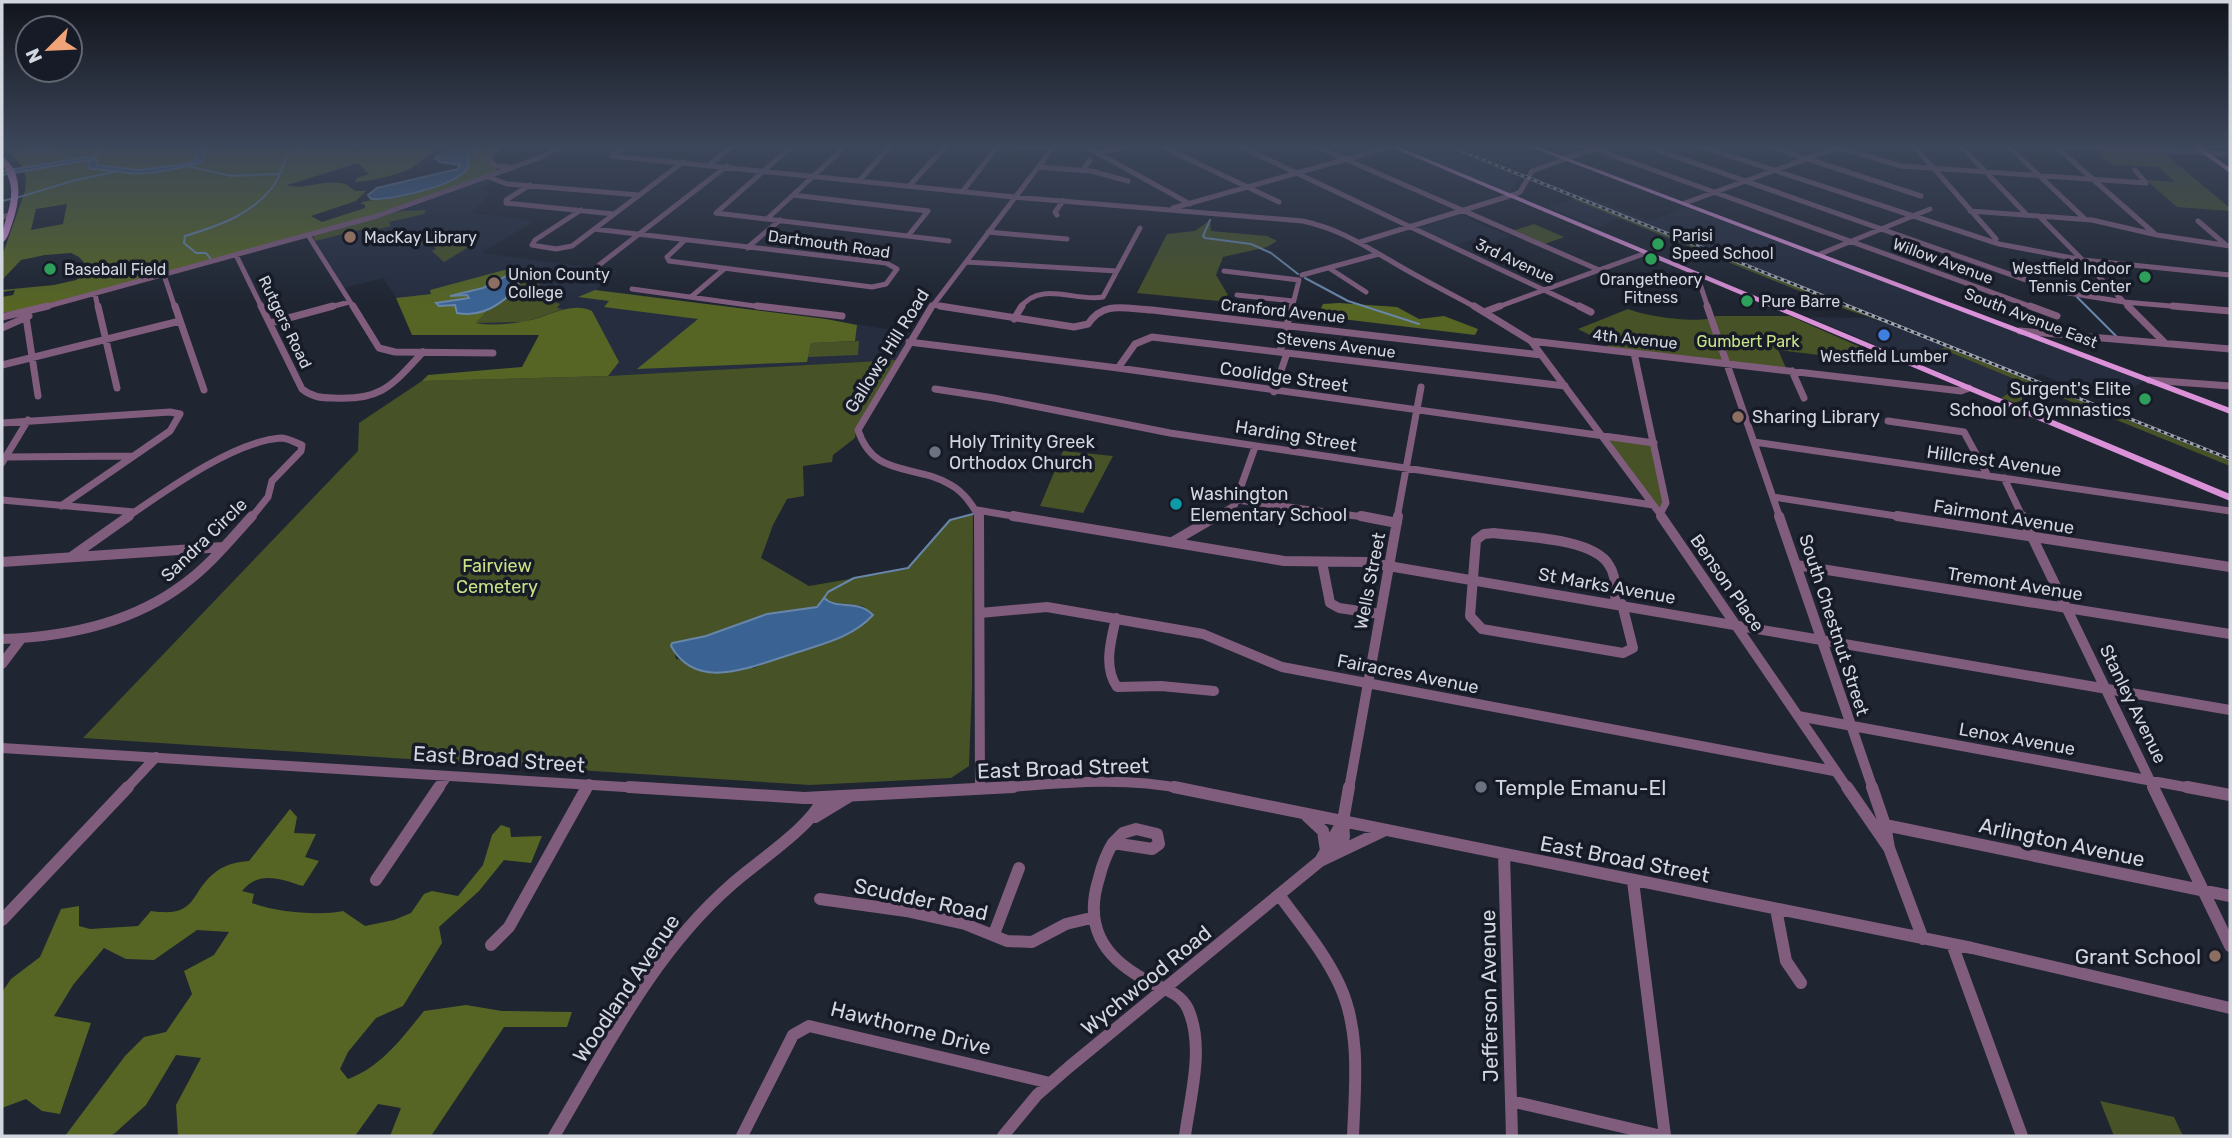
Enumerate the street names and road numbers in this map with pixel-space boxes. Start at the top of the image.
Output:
street label: Dartmouth Road [767,226,891,262]
street label: Willow Avenue [1890,234,1996,288]
street label: 3rd Avenue [1473,235,1557,287]
street label: Rutgers Road [254,272,316,372]
street label: South Avenue East [1962,284,2100,352]
street label: Gallows Hill Road [840,285,934,417]
street label: Cranford Avenue [1220,295,1346,327]
street label: 4th Avenue [1591,325,1679,353]
street label: Stevens Avenue [1275,328,1397,362]
street label: Coolidge Street [1218,357,1350,397]
street label: Harding Street [1234,416,1358,456]
street label: Hillcrest Avenue [1925,441,2063,481]
street label: Sandra Circle [156,493,252,587]
street label: Fairmont Avenue [1932,495,2076,539]
street label: Benson Place [1685,530,1769,636]
street label: Wells Street [1350,531,1390,631]
street label: South Chestnut Street [1794,532,1874,718]
street label: Tremont Avenue [1946,562,2084,606]
street label: St Marks Avenue [1537,563,1677,609]
street label: Stanley Avenue [2095,641,2171,767]
street label: Fairacres Avenue [1335,649,1481,699]
street label: Lenox Avenue [1957,718,2077,760]
street label: East Broad Street [412,741,586,777]
street label: East Broad Street [977,753,1149,783]
street label: Arlington Avenue [1977,812,2147,872]
street label: East Broad Street [1538,830,1712,888]
street label: Scudder Road [852,873,990,925]
street label: Woodland Avenue [567,909,685,1067]
street label: Jefferson Avenue [1475,909,1503,1083]
street label: Wychwood Road [1076,920,1216,1040]
street label: Hawthorne Drive [828,996,994,1060]

